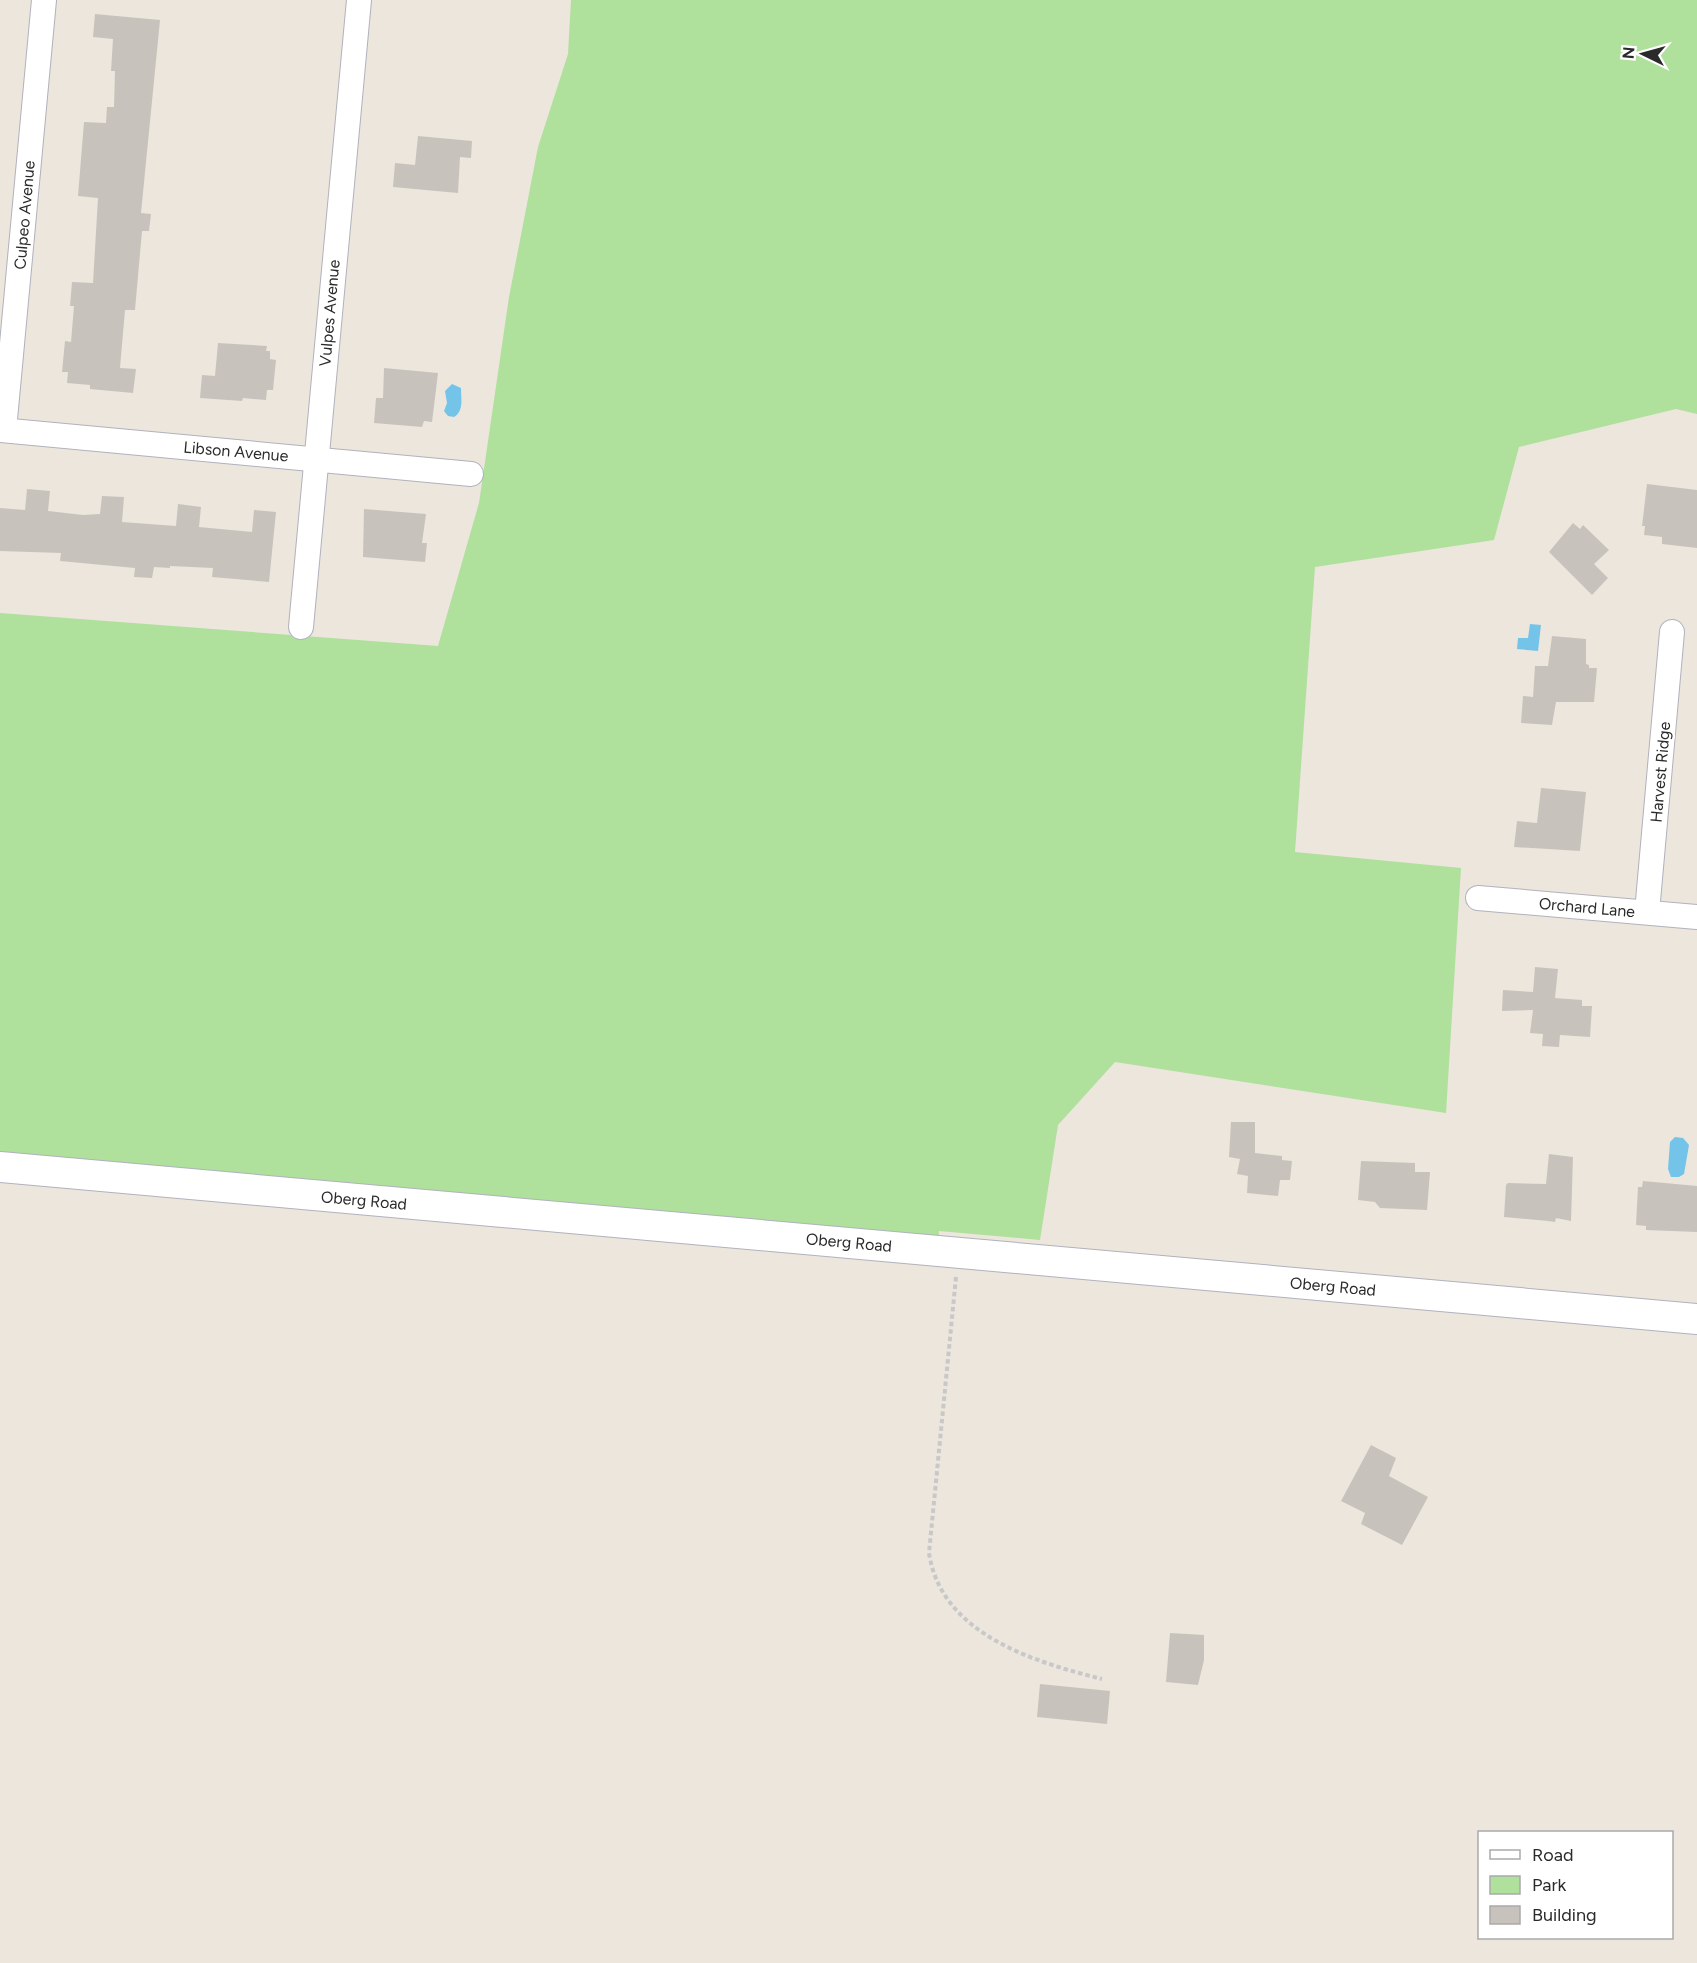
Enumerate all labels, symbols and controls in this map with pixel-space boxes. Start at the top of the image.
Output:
north arrow [1613,24,1673,84]
text: N [1619,46,1639,60]
street label: Culpeo Avenue [10,159,39,270]
street label: Vulpes Avenue [315,259,344,367]
street label: Libson Avenue [183,437,289,466]
street label: Harvest Ridge [1647,721,1674,823]
street label: Orchard Lane [1538,894,1636,921]
street label: Oberg Road [320,1187,408,1214]
street label: Oberg Road [805,1229,893,1256]
street label: Oberg Road [1289,1273,1377,1300]
legend [1478,1831,1673,1939]
text: Road [1532,1844,1573,1866]
text: Park [1532,1874,1567,1896]
text: Building [1532,1904,1597,1926]

